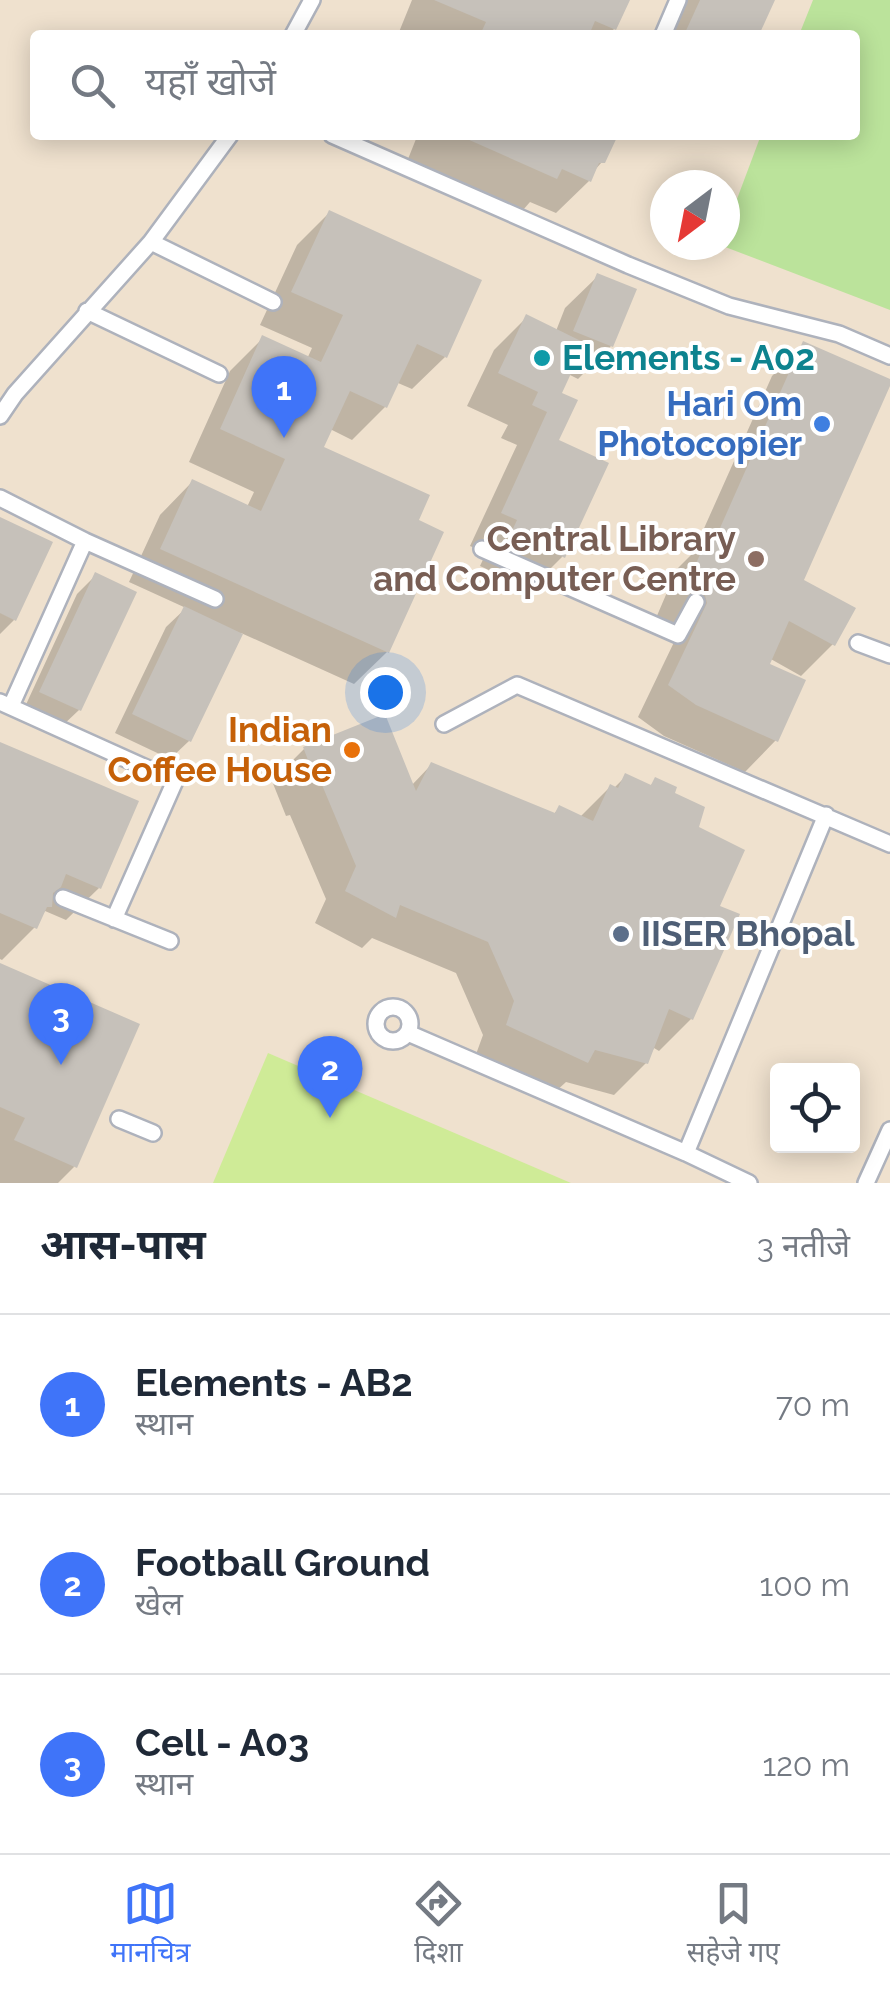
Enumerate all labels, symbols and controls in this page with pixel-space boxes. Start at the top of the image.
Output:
search box [30,30,860,140]
icon: search [65,58,120,113]
text: यहाँ खोजें [145,59,276,104]
north arrow [650,170,740,260]
place label: Elements - A02 [562,337,815,378]
marker: Elements - A02 [531,347,553,369]
pin: 1 [252,356,316,438]
place label: Hari Om Photocopier [597,383,802,464]
marker: Hari Om Photocopier [811,413,833,435]
place label: Central Library and Computer Centre [373,518,736,599]
marker: Central Library and Computer Centre [745,548,767,570]
your location [360,667,411,718]
place label: Indian Coffee House [108,709,332,790]
marker: Indian Coffee House [341,739,363,761]
place label: IISER Bhopal [641,913,856,954]
marker: IISER Bhopal [610,923,632,945]
pin: 3 [28,982,94,1065]
pin: 2 [298,1036,362,1118]
map controls [770,1063,860,1153]
button: locate [770,1063,860,1153]
text: आस-पास [40,1220,206,1269]
text: 3 नतीजे [757,1227,850,1264]
text: Elements - AB2 [135,1360,413,1405]
text: 1 [65,1386,80,1423]
text: 70 m [776,1386,850,1423]
text: स्थान [135,1405,193,1442]
text: Football Ground [135,1540,430,1585]
text: 2 [63,1566,82,1603]
text: 100 m [760,1566,850,1603]
text: खेल [135,1585,183,1622]
text: Cell - A03 [135,1720,309,1765]
text: 3 [64,1746,81,1783]
text: 120 m [762,1746,850,1783]
text: स्थान [135,1765,193,1802]
tab: मानचित्र [110,1876,190,1973]
tab: दिशा [411,1876,466,1973]
tab: सहेजे गए [687,1876,780,1973]

